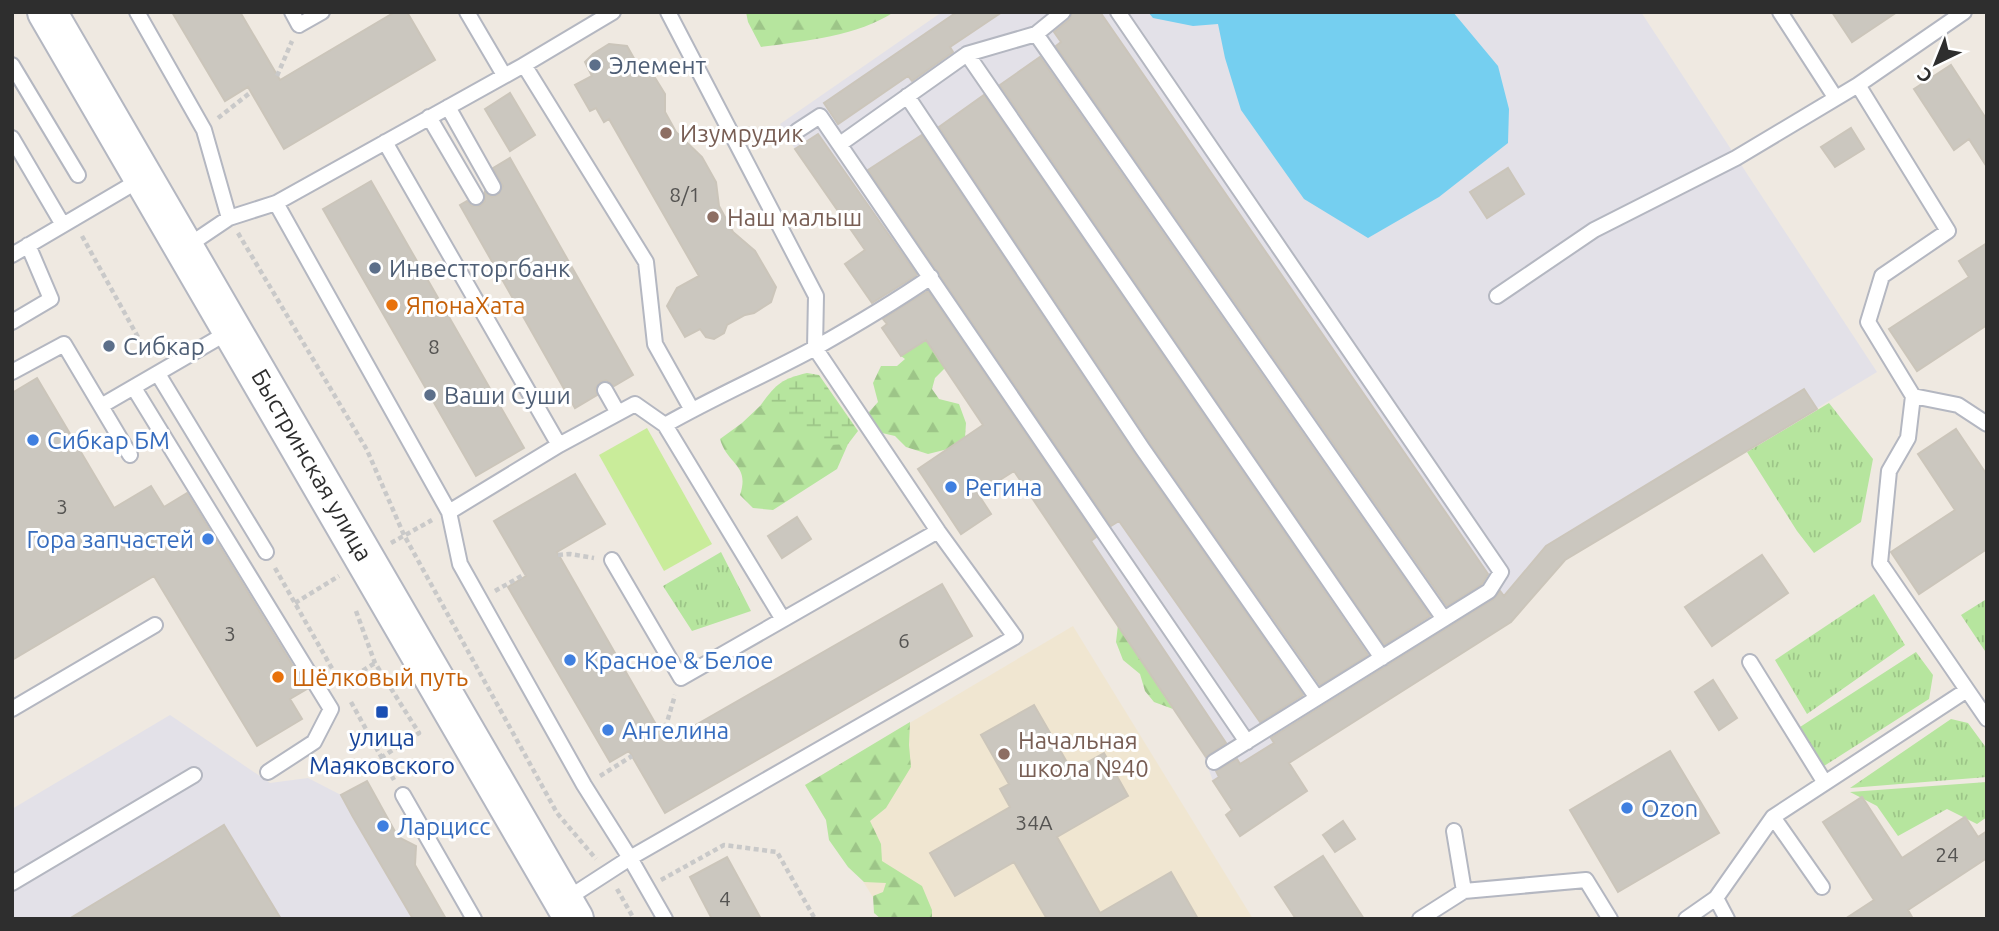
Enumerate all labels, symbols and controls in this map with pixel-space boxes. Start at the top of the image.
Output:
north arrow [1901,28,1971,98]
place label: Элемент [609,52,706,79]
marker: Элемент [587,57,603,73]
text: С [1912,63,1936,88]
place label: Изумрудик [680,120,804,147]
marker: Изумрудик [658,125,674,141]
house number: 8/1 [669,182,701,206]
place label: Наш малыш [727,204,862,231]
marker: Наш малыш [705,209,721,225]
place label: Инвестторгбанк [389,255,570,282]
marker: Инвестторгбанк [367,260,383,276]
place label: ЯпонаХата [406,292,525,319]
marker: ЯпонаХата [384,297,400,313]
place label: Сибкар [123,333,205,360]
house number: 8 [428,334,440,358]
marker: Сибкар [101,338,117,354]
street label: Быстринская улица [246,364,378,566]
place label: Ваши Суши [444,382,571,409]
marker: Ваши Суши [422,387,438,403]
place label: Сибкар БМ [47,427,170,454]
marker: Сибкар БМ [25,432,41,448]
place label: Регина [965,474,1042,501]
marker: Регина [943,479,959,495]
house number: 3 [56,494,68,518]
place label: Гора запчастей [26,526,194,553]
marker: Гора запчастей [200,531,216,547]
house number: 3 [224,621,236,645]
house number: 6 [898,628,910,652]
place label: Красное & Белое [584,647,774,674]
marker: Красное & Белое [562,652,578,668]
place label: Шёлковый путь [292,664,468,691]
marker: Шёлковый путь [270,669,286,685]
marker: улица Маяковского [374,704,390,720]
place label: Ангелина [622,717,729,744]
marker: Ангелина [600,722,616,738]
place label: улица Маяковского [309,724,455,779]
place label: Начальная школа №40 [1018,727,1149,782]
marker: Начальная школа №40 [996,746,1012,762]
place label: Ozon [1641,795,1698,822]
marker: Ozon [1619,800,1635,816]
house number: 34А [1015,810,1053,834]
place label: Ларцисс [397,813,490,840]
marker: Ларцисс [375,818,391,834]
house number: 24 [1935,842,1959,866]
house number: 4 [719,886,731,910]

